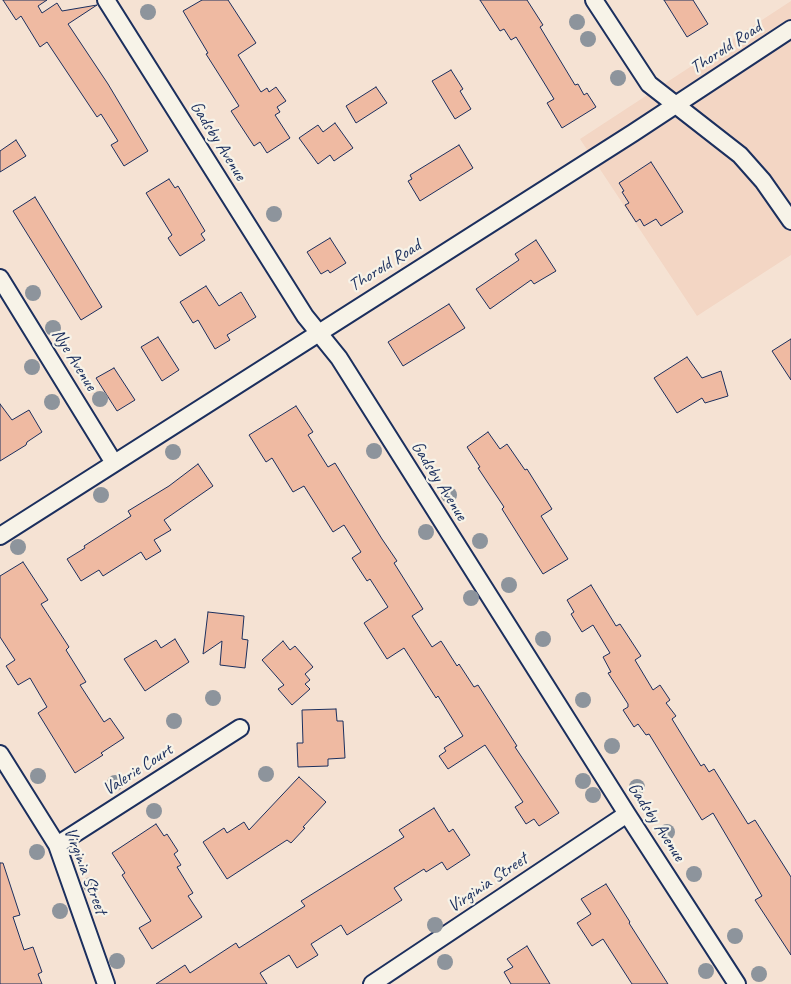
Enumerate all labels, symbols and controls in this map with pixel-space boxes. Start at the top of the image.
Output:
street label: Thorold Road [686,17,766,79]
street label: Gadsby Avenue [185,97,251,185]
street label: Thorold Road [345,235,425,297]
street label: Nye Avenue [47,325,101,395]
street label: Gadsby Avenue [406,437,472,525]
street label: Valerie Court [99,740,177,800]
street label: Gadsby Avenue [623,779,689,865]
street label: Virginia Street [59,825,111,917]
street label: Virginia Street [444,849,532,917]

